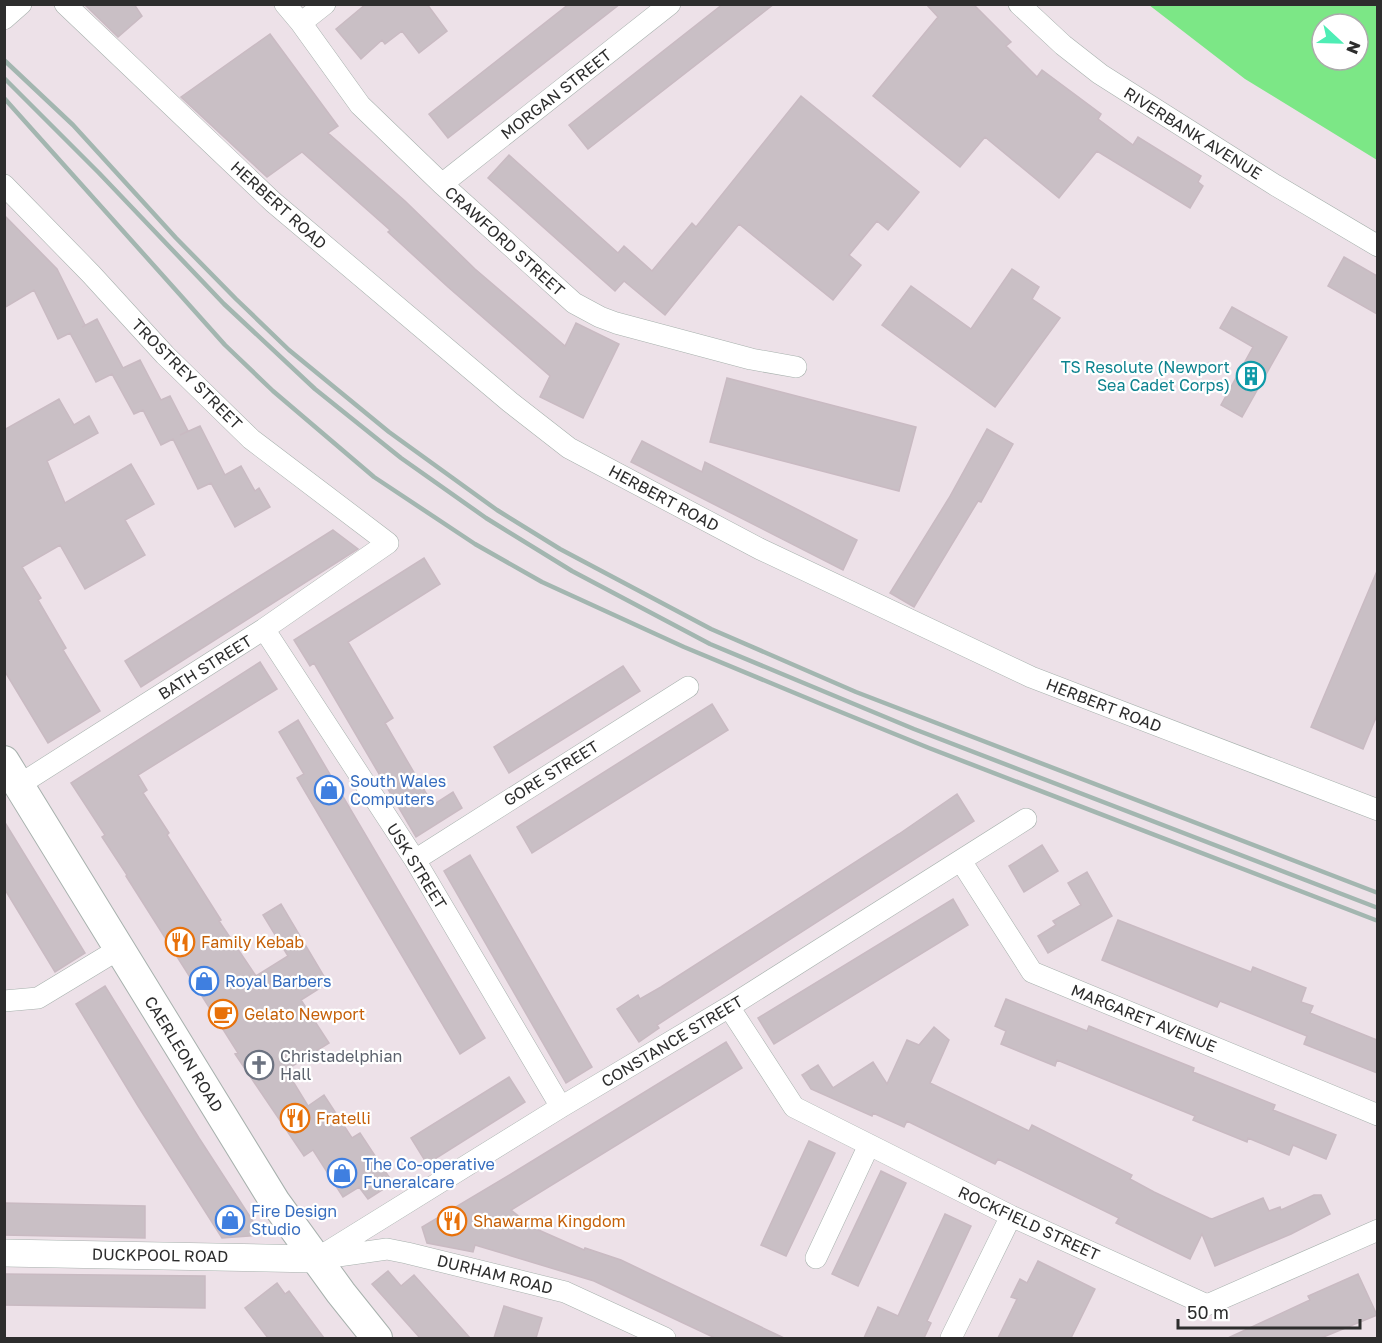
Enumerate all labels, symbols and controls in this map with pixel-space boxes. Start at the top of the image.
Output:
north arrow [1310,12,1370,72]
text: N [1342,38,1365,57]
street label: MORGAN STREET [497,45,615,143]
street label: RIVERBANK AVENUE [1120,82,1266,184]
street label: HERBERT ROAD [227,157,331,253]
street label: CRAWFORD STREET [441,182,569,300]
street label: TROSTREY STREET [128,315,247,434]
place label: TS Resolute (Newport Sea Cadet Corps) [1061,357,1230,395]
building icon: TS Resolute (Newport Sea Cadet Corps) [1235,360,1267,392]
street label: HERBERT ROAD [605,460,723,536]
street label: BATH STREET [155,630,255,704]
street label: HERBERT ROAD [1043,674,1165,736]
street label: GORE STREET [500,736,602,810]
place label: South Wales Computers [350,771,446,809]
shop icon: South Wales Computers [313,774,345,806]
street label: USK STREET [383,819,451,913]
restaurant icon: Family Kebab [164,926,196,958]
place label: Family Kebab [201,932,304,952]
shop icon: Royal Barbers [188,965,220,997]
place label: Royal Barbers [225,971,331,991]
street label: MARGARET AVENUE [1068,980,1220,1056]
street label: CONSTANCE STREET [598,991,746,1091]
street label: CAERLEON ROAD [140,992,228,1116]
cafe icon: Gelato Newport [207,998,239,1030]
place label: Gelato Newport [244,1004,365,1024]
place label: Christadelphian Hall [280,1046,402,1084]
church icon: Christadelphian Hall [243,1049,275,1081]
restaurant icon: Fratelli [279,1102,311,1134]
place label: Fratelli [316,1108,371,1128]
place label: The Co-operative Funeralcare [363,1154,495,1192]
shop icon: The Co-operative Funeralcare [326,1157,358,1189]
street label: ROCKFIELD STREET [955,1181,1103,1265]
place label: Fire Design Studio [251,1201,337,1239]
shop icon: Fire Design Studio [214,1204,246,1236]
restaurant icon: Shawarma Kingdom [436,1205,468,1237]
place label: Shawarma Kingdom [473,1211,626,1231]
street label: DUCKPOOL ROAD [92,1244,228,1266]
street label: DURHAM ROAD [435,1250,555,1298]
scale bar [1178,1292,1360,1330]
text: 50 m [1187,1301,1229,1323]

